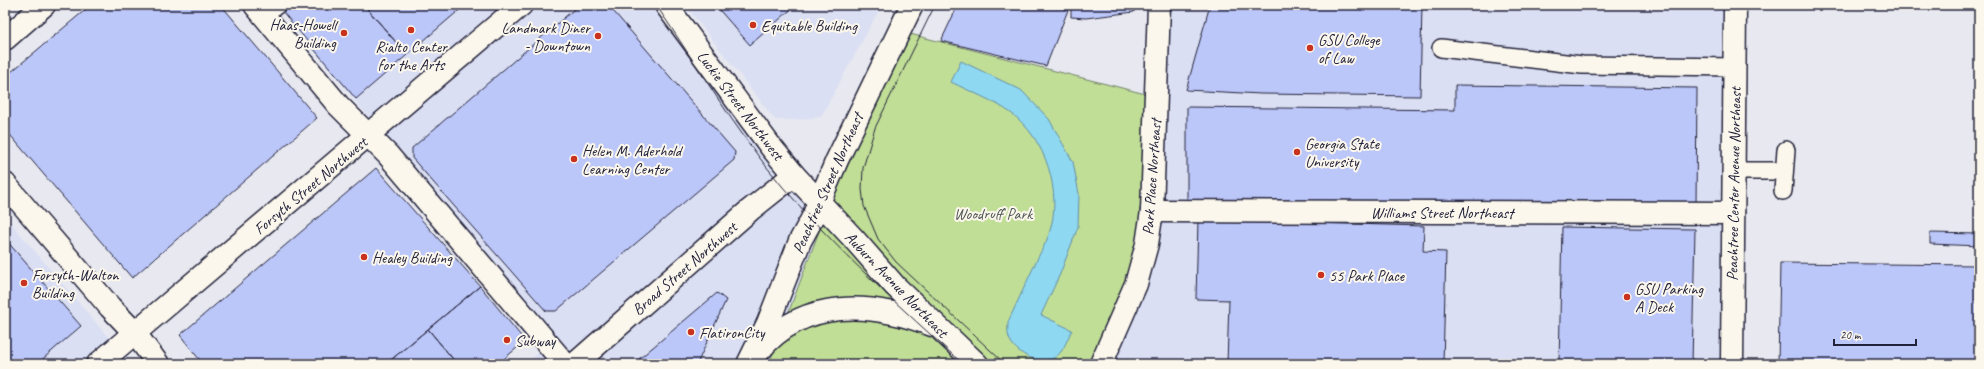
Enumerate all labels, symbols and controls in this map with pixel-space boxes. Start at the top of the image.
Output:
place label: Haas-Howell Building [270,15,339,53]
place label: Equitable Building [761,16,858,36]
place label: Landmark Diner - Downtown [501,18,592,56]
marker: Equitable Building [748,20,758,30]
marker: Rialto Center for the Arts [406,25,416,35]
marker: Haas-Howell Building [339,28,349,38]
place label: GSU College of Law [1318,30,1381,68]
marker: Landmark Diner - Downtown [593,31,603,41]
place label: Rialto Center for the Arts [375,37,448,75]
marker: GSU College of Law [1305,43,1315,53]
street label: Luckie Street Northwest [693,47,789,166]
street label: Peachtree Center Avenue Northeast [1722,85,1746,281]
street label: Peachtree Street Northeast [788,108,869,257]
street label: Park Place Northeast [1138,116,1166,236]
street label: Forsyth Street Northwest [250,131,373,239]
place label: Georgia State University [1305,134,1381,172]
place label: Helen M. Aderhold Learning Center [582,141,684,179]
marker: Georgia State University [1292,147,1302,157]
marker: Helen M. Aderhold Learning Center [569,154,579,164]
street label: Williams Street Northeast [1371,203,1516,223]
park label: Woodruff Park [954,204,1033,224]
street label: Broad Street Northwest [628,217,742,320]
street label: Auburn Avenue Northeast [840,227,953,343]
place label: Healey Building [372,248,453,268]
marker: Healey Building [359,252,369,262]
place label: Forsyth-Walton Building [32,265,119,303]
place label: 55 Park Place [1329,266,1406,286]
marker: 55 Park Place [1316,270,1326,280]
marker: Forsyth-Walton Building [19,278,29,288]
place label: GSU Parking A Deck [1635,279,1705,317]
marker: GSU Parking A Deck [1622,292,1632,302]
scale bar [1834,321,1916,347]
place label: FlatironCity [699,323,766,343]
marker: FlatironCity [686,327,696,337]
text: 20 m [1840,327,1862,343]
place label: Subway [515,331,557,351]
marker: Subway [502,335,512,345]

